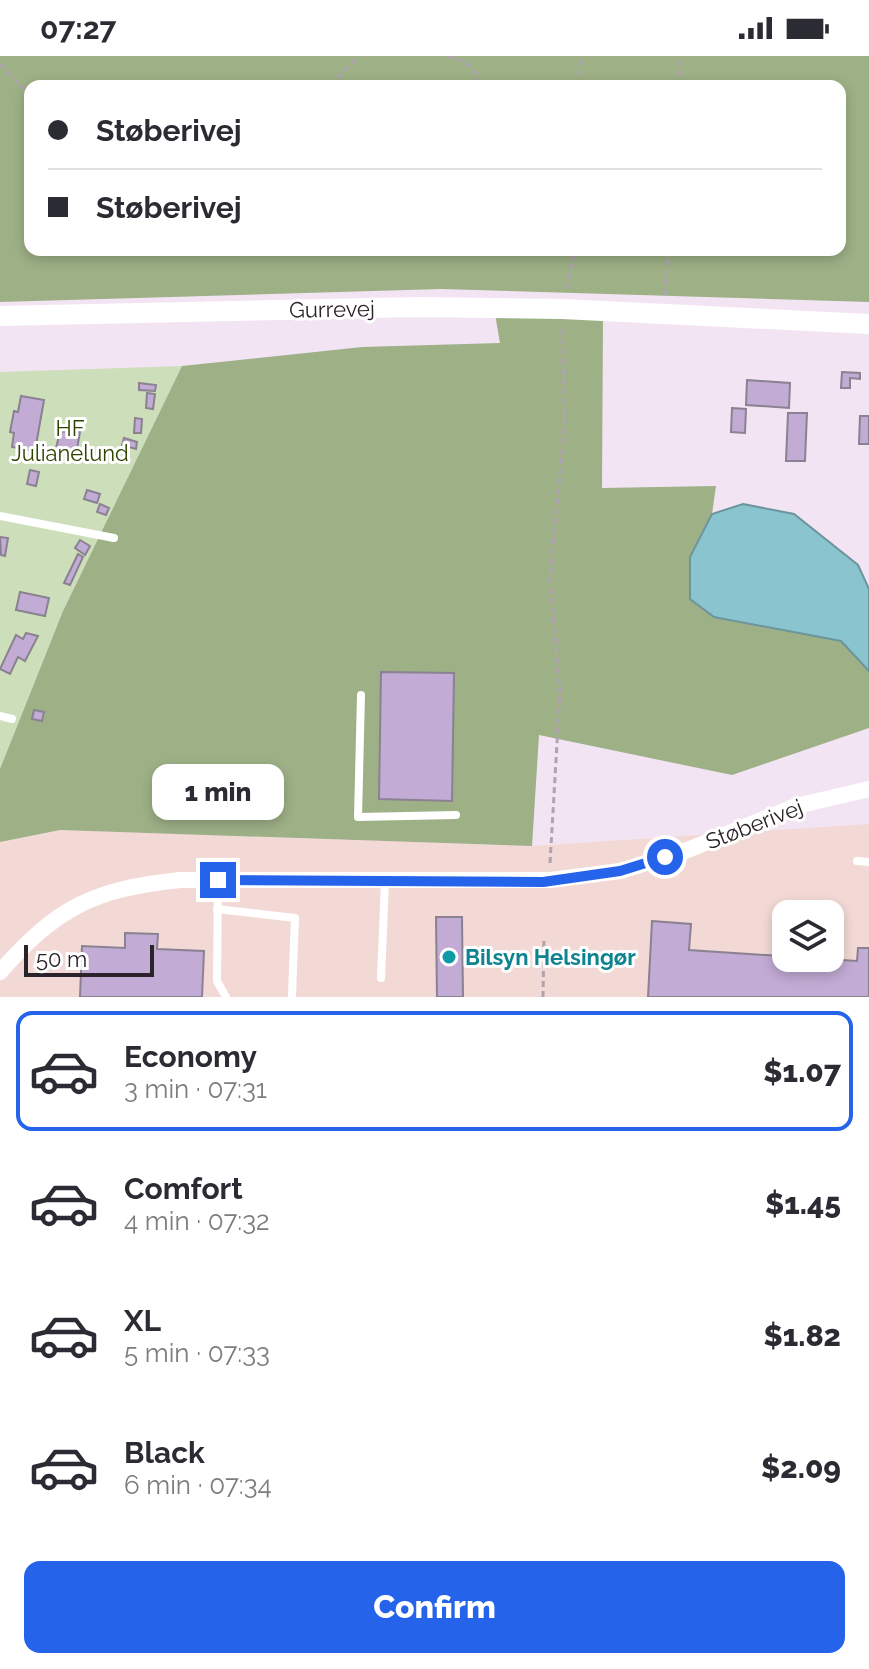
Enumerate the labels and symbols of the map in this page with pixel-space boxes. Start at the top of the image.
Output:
street label: Gurrevej [289,295,375,323]
park label: HF Julianelund [11,415,129,466]
callout: 1 min [152,764,284,820]
street label: Støberivej [702,794,806,854]
route start [647,839,683,875]
route end [200,862,236,898]
scale bar [24,941,154,977]
place label: Bilsyn Helsingør [465,944,636,970]
marker: Bilsyn Helsingør [440,948,458,966]

